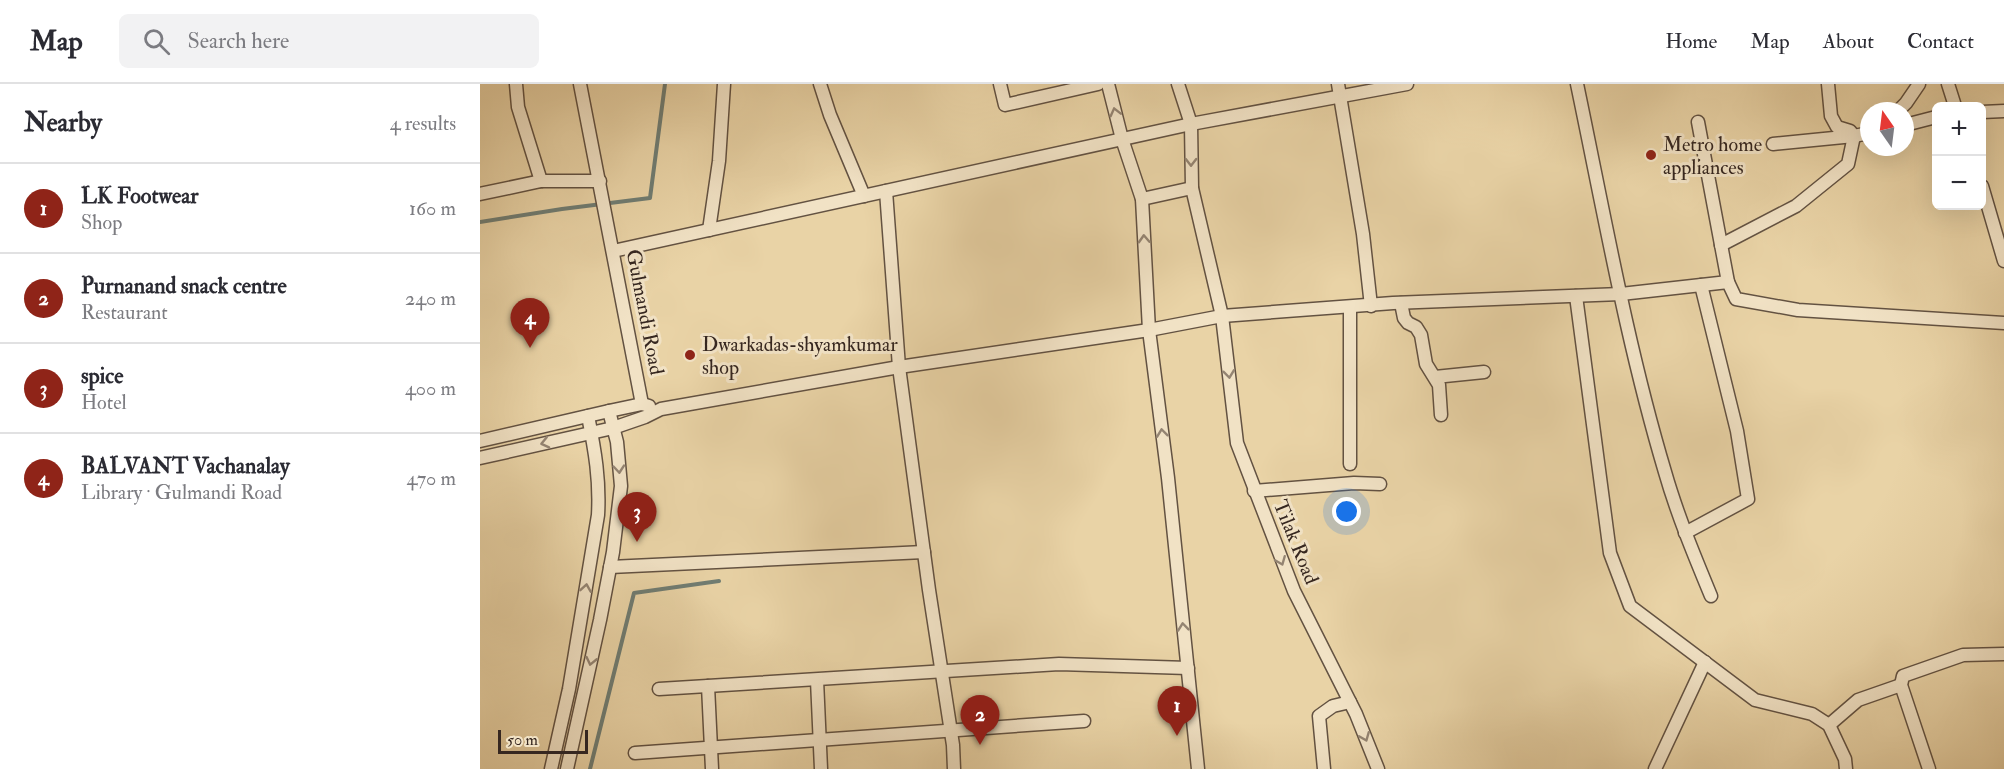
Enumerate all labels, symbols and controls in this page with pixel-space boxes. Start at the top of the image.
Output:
search box [119,14,539,68]
text: Map [30,24,83,59]
icon: search [140,25,173,58]
text: Search here [188,27,289,55]
text: Home [1665,28,1717,55]
text: Map [1750,28,1790,55]
text: About [1823,28,1874,55]
text: Contact [1907,28,1974,55]
north arrow [1860,102,1914,156]
map controls [1932,102,1986,210]
button: + [1932,102,1986,156]
text: Nearby [24,107,102,139]
one-way arrow [1110,107,1122,117]
text: 4 results [390,111,456,136]
place label: Metro home appliances [1663,132,1762,181]
marker: Metro home appliances [1644,148,1658,162]
button: − [1932,156,1986,210]
one-way arrow [1185,157,1198,166]
text: LK Footwear [81,182,198,210]
text: 1 [40,196,47,221]
text: 160 m [409,196,456,221]
text: Shop [81,210,122,235]
one-way arrow [1138,235,1151,244]
street label: Gulmandi Road [621,247,669,377]
text: Purnanand snack centre [81,272,287,300]
text: 2 [38,286,49,311]
text: 240 m [405,286,456,311]
pin: 4 [511,298,550,348]
text: Restaurant [81,300,168,325]
place label: Dwarkadas-shyamkumar shop [702,332,898,381]
marker: Dwarkadas-shyamkumar shop [683,348,697,362]
text: spice [81,362,123,390]
one-way arrow [1222,370,1235,379]
text: 3 [40,376,47,401]
text: 400 m [405,376,456,401]
text: Hotel [81,390,127,415]
one-way arrow [1156,429,1169,438]
one-way arrow [540,436,550,449]
text: BALVANT Vachanalay [81,452,290,480]
one-way arrow [612,464,625,473]
text: 4 [38,466,49,491]
text: 470 m [407,466,456,491]
text: Library · Gulmandi Road [81,480,282,505]
pin: 3 [618,492,656,542]
street label: Tilak Road [1268,496,1324,588]
your location [1332,497,1361,526]
one-way arrow [1274,555,1287,565]
one-way arrow [579,583,591,592]
one-way arrow [1177,623,1190,632]
one-way arrow [585,656,598,666]
pin: 1 [1158,686,1196,736]
pin: 2 [960,696,1000,745]
scale bar [498,727,588,754]
text: 50 m [507,730,538,750]
one-way arrow [1358,730,1370,741]

